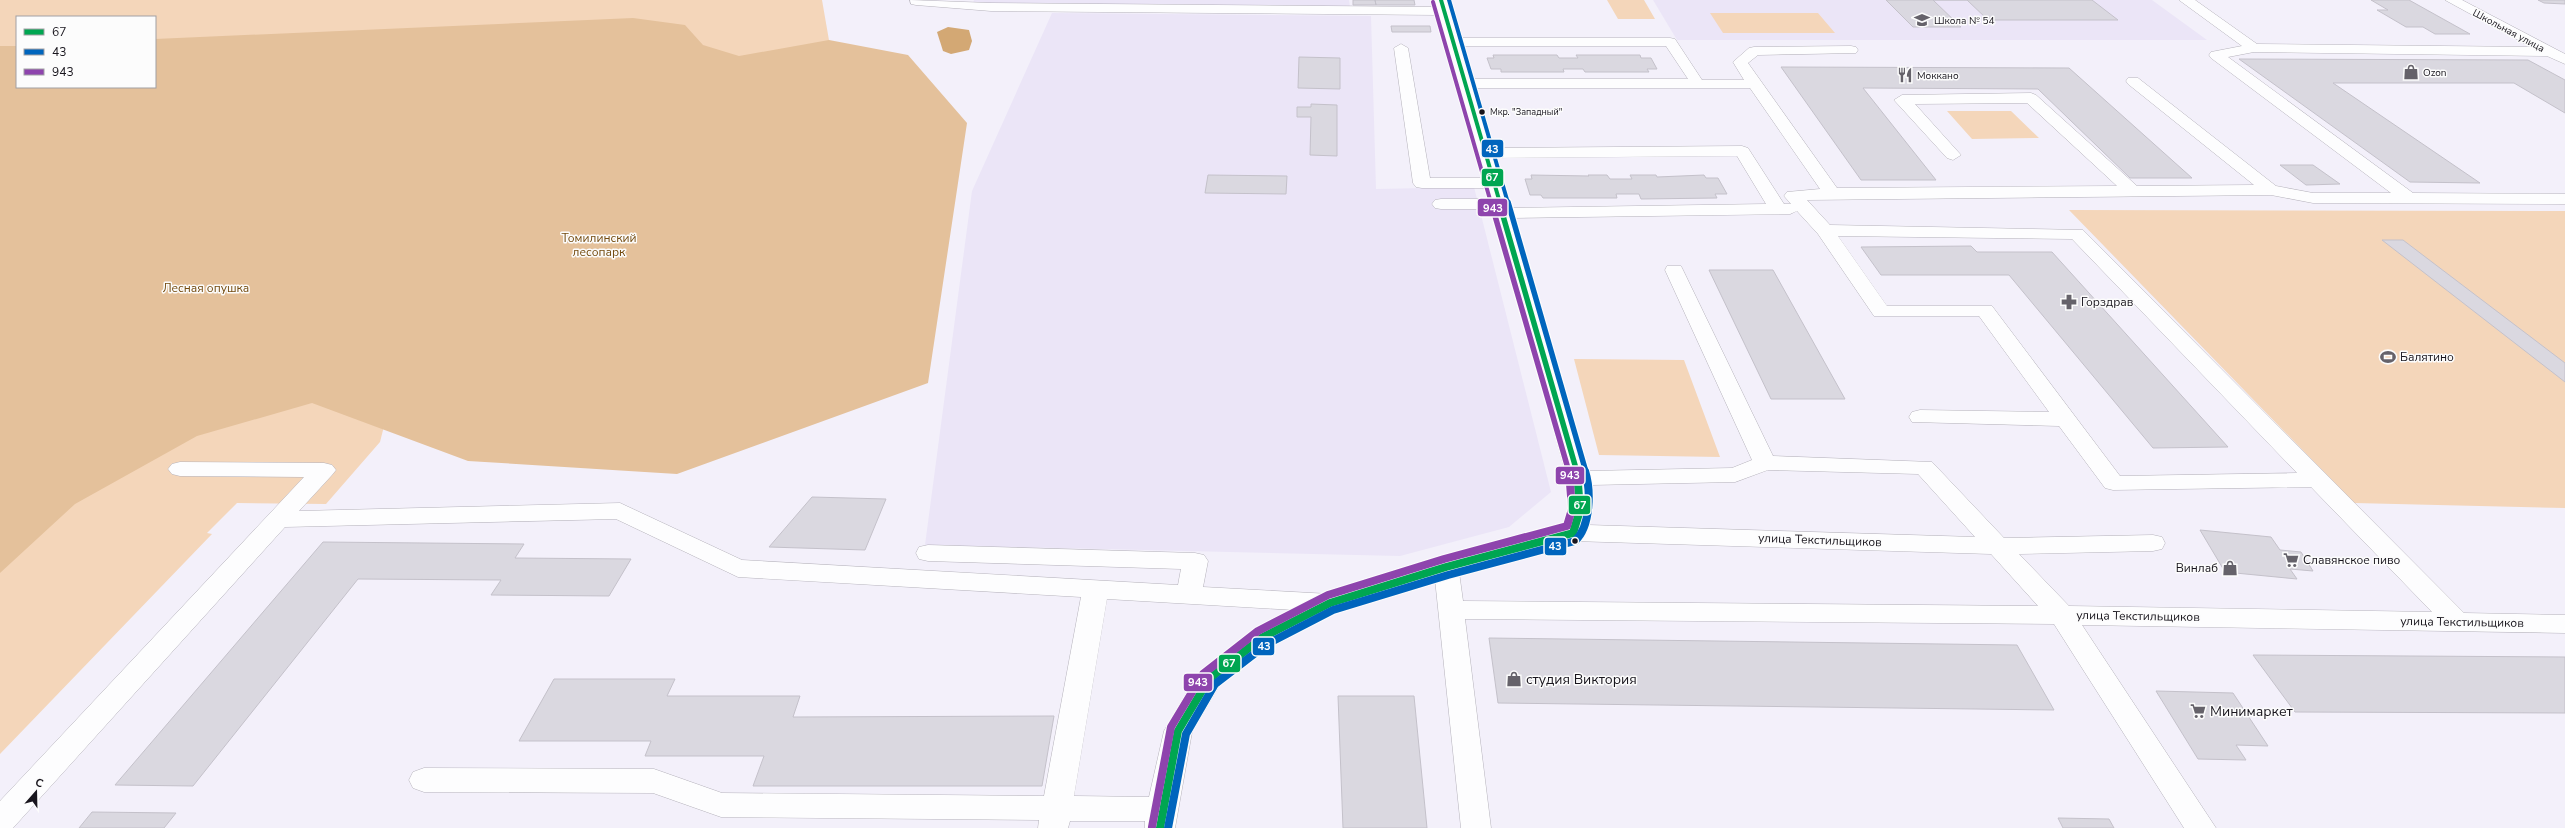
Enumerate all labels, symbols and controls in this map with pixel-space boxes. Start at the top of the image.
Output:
street label: Школьная улица [2470,6,2547,56]
school or university icon: Школа № 54 [1913,11,1931,29]
place label: Школа № 54 [1934,14,1994,28]
legend [16,16,156,88]
text: 67 [52,24,66,40]
text: 43 [52,44,66,60]
shop icon: Ozon [2402,63,2420,81]
text: 943 [52,64,74,80]
restaurant icon: Моккано [1896,66,1914,84]
place label: Ozon [2423,66,2446,80]
place label: Моккано [1917,69,1959,83]
place label: Мкр. "Западный" [1490,106,1562,118]
marker: Мкр. "Западный" [1477,107,1487,117]
line badge: 43 [1481,139,1504,158]
text: 43 [1485,142,1499,157]
line badge: 67 [1481,168,1504,187]
text: 67 [1485,170,1499,185]
line badge: 943 [1477,198,1508,217]
text: 943 [1483,201,1503,216]
park label: Томилинский лесопарк [562,230,636,260]
park label: Лесная опушка [163,280,249,296]
pharmacy icon: Горздрав [2060,293,2078,311]
place label: Горздрав [2081,294,2134,310]
sports icon: Балятино [2379,348,2397,366]
place label: Балятино [2400,349,2454,365]
line badge: 943 [1555,466,1585,485]
text: 943 [1560,468,1580,483]
line badge: 67 [1568,495,1591,515]
text: 67 [1573,498,1587,513]
street label: улица Текстильщиков [1758,530,1882,550]
unlabelled marker [1570,536,1580,546]
line badge: 43 [1544,537,1567,556]
text: 43 [1548,539,1562,554]
supermarket icon: Славянское пиво [2282,551,2300,569]
place label: Славянское пиво [2303,552,2400,568]
shop icon: Винлаб [2221,559,2239,577]
place label: Винлаб [2176,560,2218,576]
street label: улица Текстильщиков [2076,607,2200,625]
street label: улица Текстильщиков [2400,613,2524,631]
line badge: 43 [1252,637,1275,656]
text: 43 [1257,639,1271,654]
line badge: 67 [1218,654,1241,673]
text: 67 [1222,656,1236,671]
shop icon: студия Виктория [1505,670,1523,688]
place label: студия Виктория [1526,670,1637,689]
line badge: 943 [1183,673,1213,692]
text: 943 [1188,675,1208,690]
supermarket icon: Минимаркет [2189,702,2207,720]
place label: Минимаркет [2210,702,2294,721]
north arrow [16,772,56,812]
text: С [33,775,46,792]

